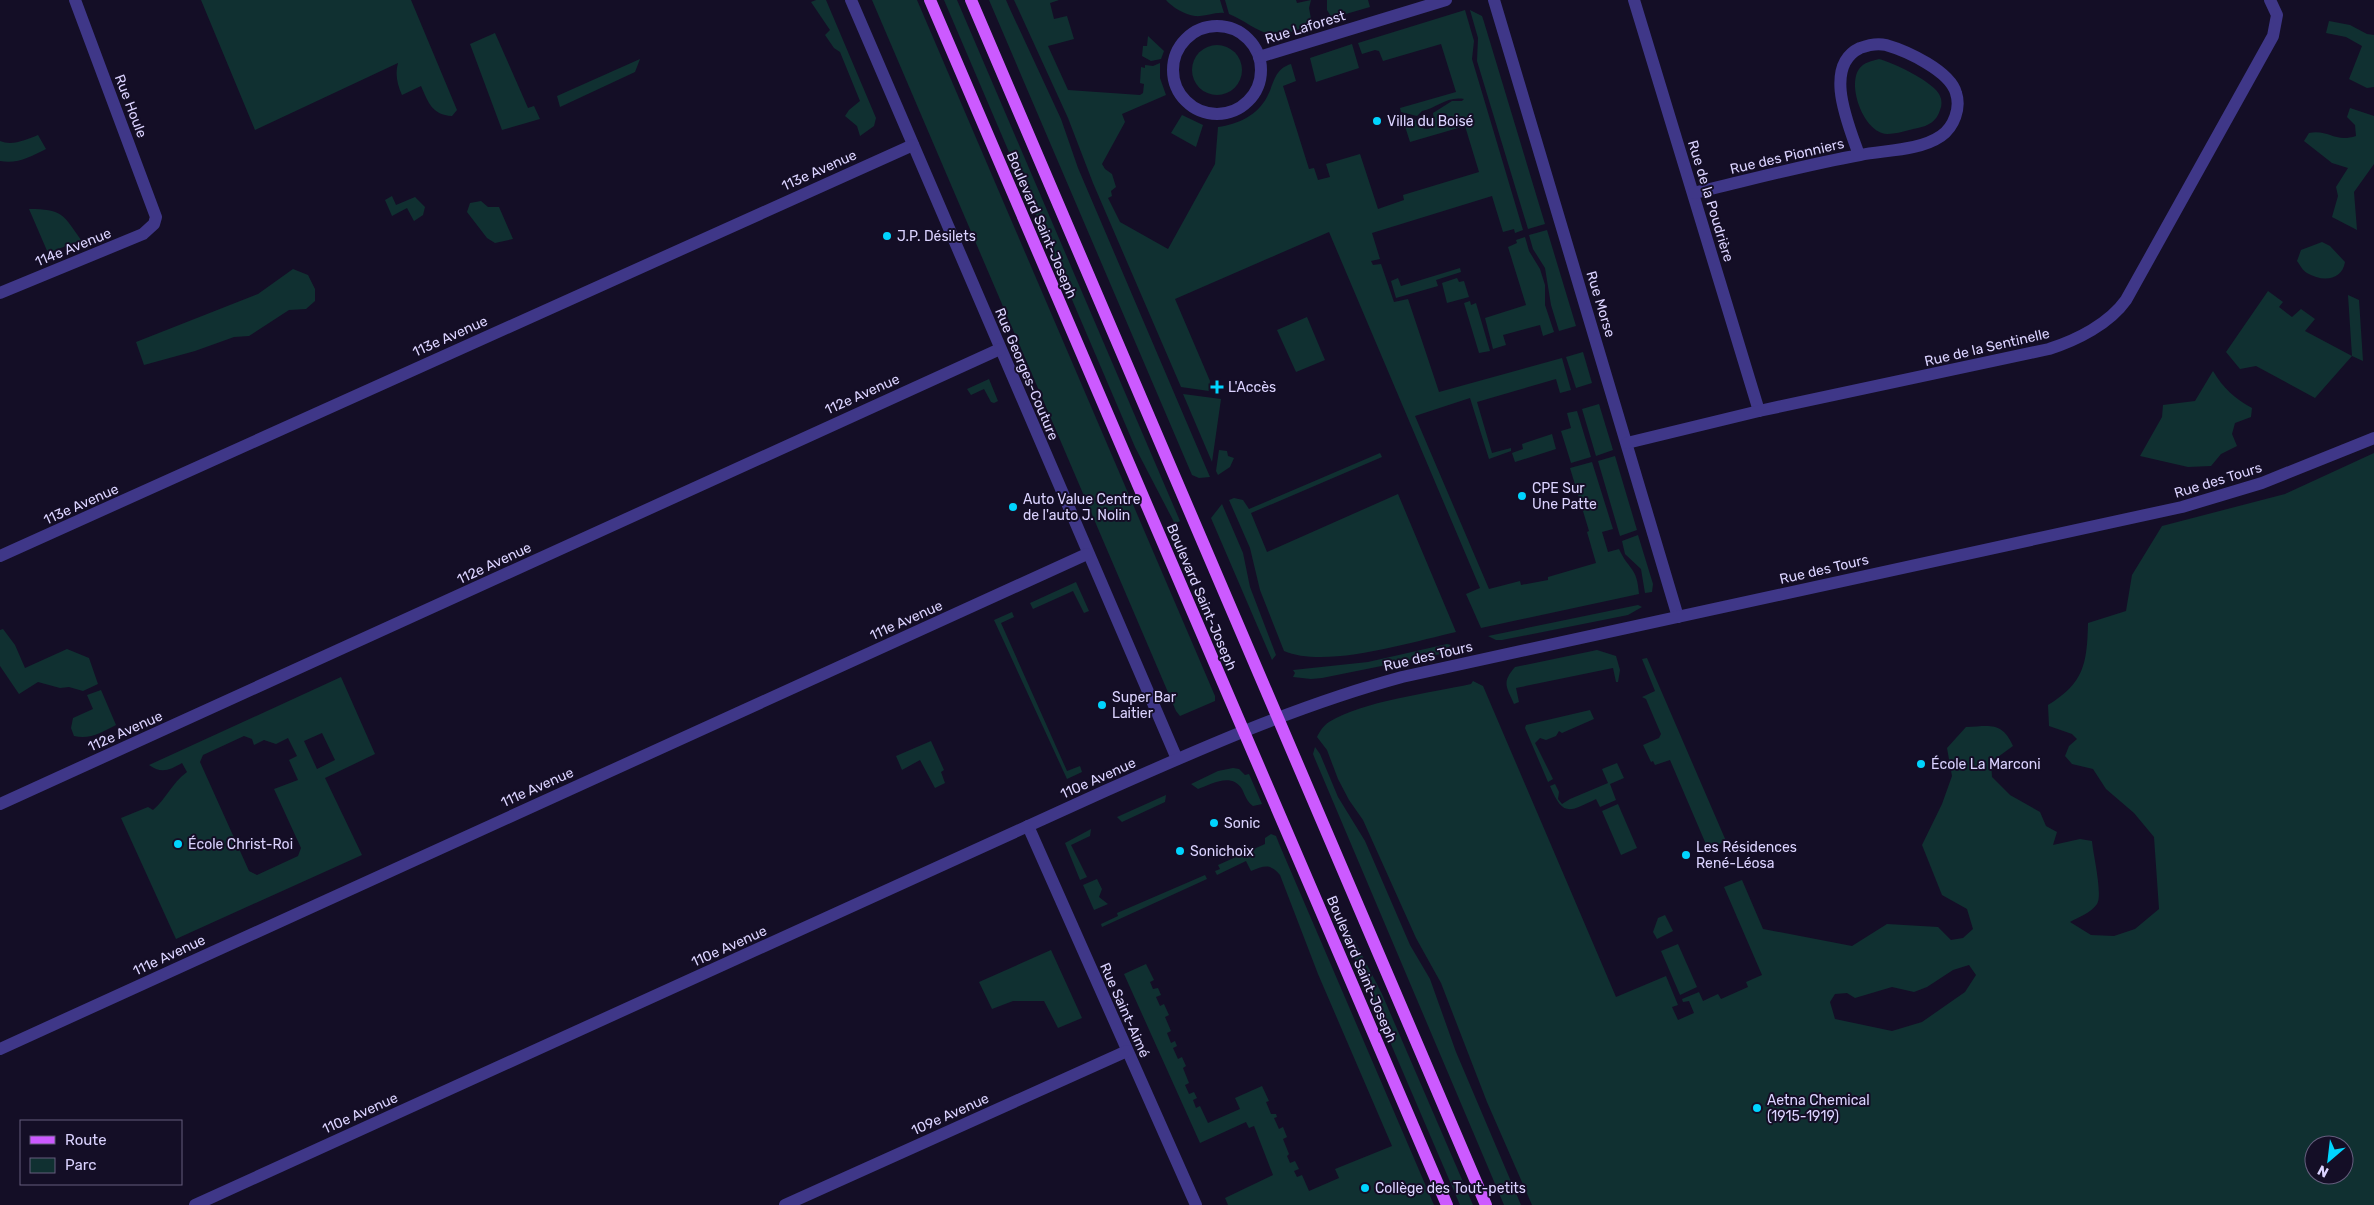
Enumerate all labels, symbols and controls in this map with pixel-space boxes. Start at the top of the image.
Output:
street label: Rue Laforest [1263,7,1348,48]
street label: Rue Houle [111,72,150,140]
place label: Villa du Boisé [1387,113,1474,130]
marker: Villa du Boisé [1371,115,1383,127]
street label: Rue des Pionniers [1728,135,1846,178]
street label: Rue de la Poudrière [1684,138,1737,264]
street label: 113e Avenue [779,146,859,195]
street label: Boulevard Saint-Joseph [1003,149,1080,301]
street label: 114e Avenue [33,224,114,270]
place label: J.P. Désilets [897,228,976,245]
marker: J.P. Désilets [881,230,893,242]
street label: Rue Morse [1582,269,1619,339]
street label: Rue Georges-Couture [991,305,1062,443]
street label: 113e Avenue [410,312,490,361]
street label: Rue de la Sentinelle [1923,325,2051,370]
street label: 112e Avenue [822,370,902,419]
place label: L'Accès [1228,379,1276,396]
marker: L'Accès [1210,380,1224,394]
street label: Rue des Tours [2172,459,2264,502]
street label: 113e Avenue [41,480,121,529]
place label: CPE Sur Une Patte [1532,480,1597,513]
marker: CPE Sur Une Patte [1516,490,1528,502]
place label: Auto Value Centre de l'auto J. Nolin [1023,491,1141,524]
marker: Auto Value Centre de l'auto J. Nolin [1007,501,1019,513]
street label: Boulevard Saint-Joseph [1163,521,1240,673]
street label: 112e Avenue [454,539,534,588]
street label: Rue des Tours [1778,551,1870,588]
street label: 111e Avenue [867,597,945,644]
street label: Rue des Tours [1382,638,1474,675]
place label: Super Bar Laitier [1112,689,1177,722]
marker: Super Bar Laitier [1096,699,1108,711]
street label: 112e Avenue [85,707,165,756]
street label: 110e Avenue [1058,754,1139,803]
place label: École La Marconi [1931,755,2041,773]
marker: École La Marconi [1915,758,1927,770]
street label: 111e Avenue [498,764,576,811]
place label: Sonic [1224,815,1261,832]
marker: Sonic [1208,817,1220,829]
place label: École Christ-Roi [188,835,293,853]
marker: École Christ-Roi [172,838,184,850]
place label: Les Résidences René-Léosa [1696,839,1797,872]
place label: Sonichoix [1190,843,1254,860]
marker: Sonichoix [1174,845,1186,857]
marker: Les Résidences René-Léosa [1680,849,1692,861]
street label: Boulevard Saint-Joseph [1323,893,1400,1045]
street label: 110e Avenue [689,922,770,971]
street label: 111e Avenue [130,931,208,980]
street label: Rue Saint-Aimé [1096,960,1153,1060]
street label: 110e Avenue [320,1089,401,1138]
street label: 109e Avenue [909,1090,992,1139]
place label: Aetna Chemical (1915-1919) [1767,1092,1870,1125]
marker: Aetna Chemical (1915-1919) [1751,1102,1763,1114]
legend [20,1120,182,1185]
text: Route [65,1131,107,1149]
north arrow [2304,1135,2354,1185]
text: Parc [65,1156,97,1174]
text: N [2315,1161,2332,1181]
place label: Collège des Tout-petits [1375,1180,1526,1197]
marker: Collège des Tout-petits [1359,1182,1371,1194]

